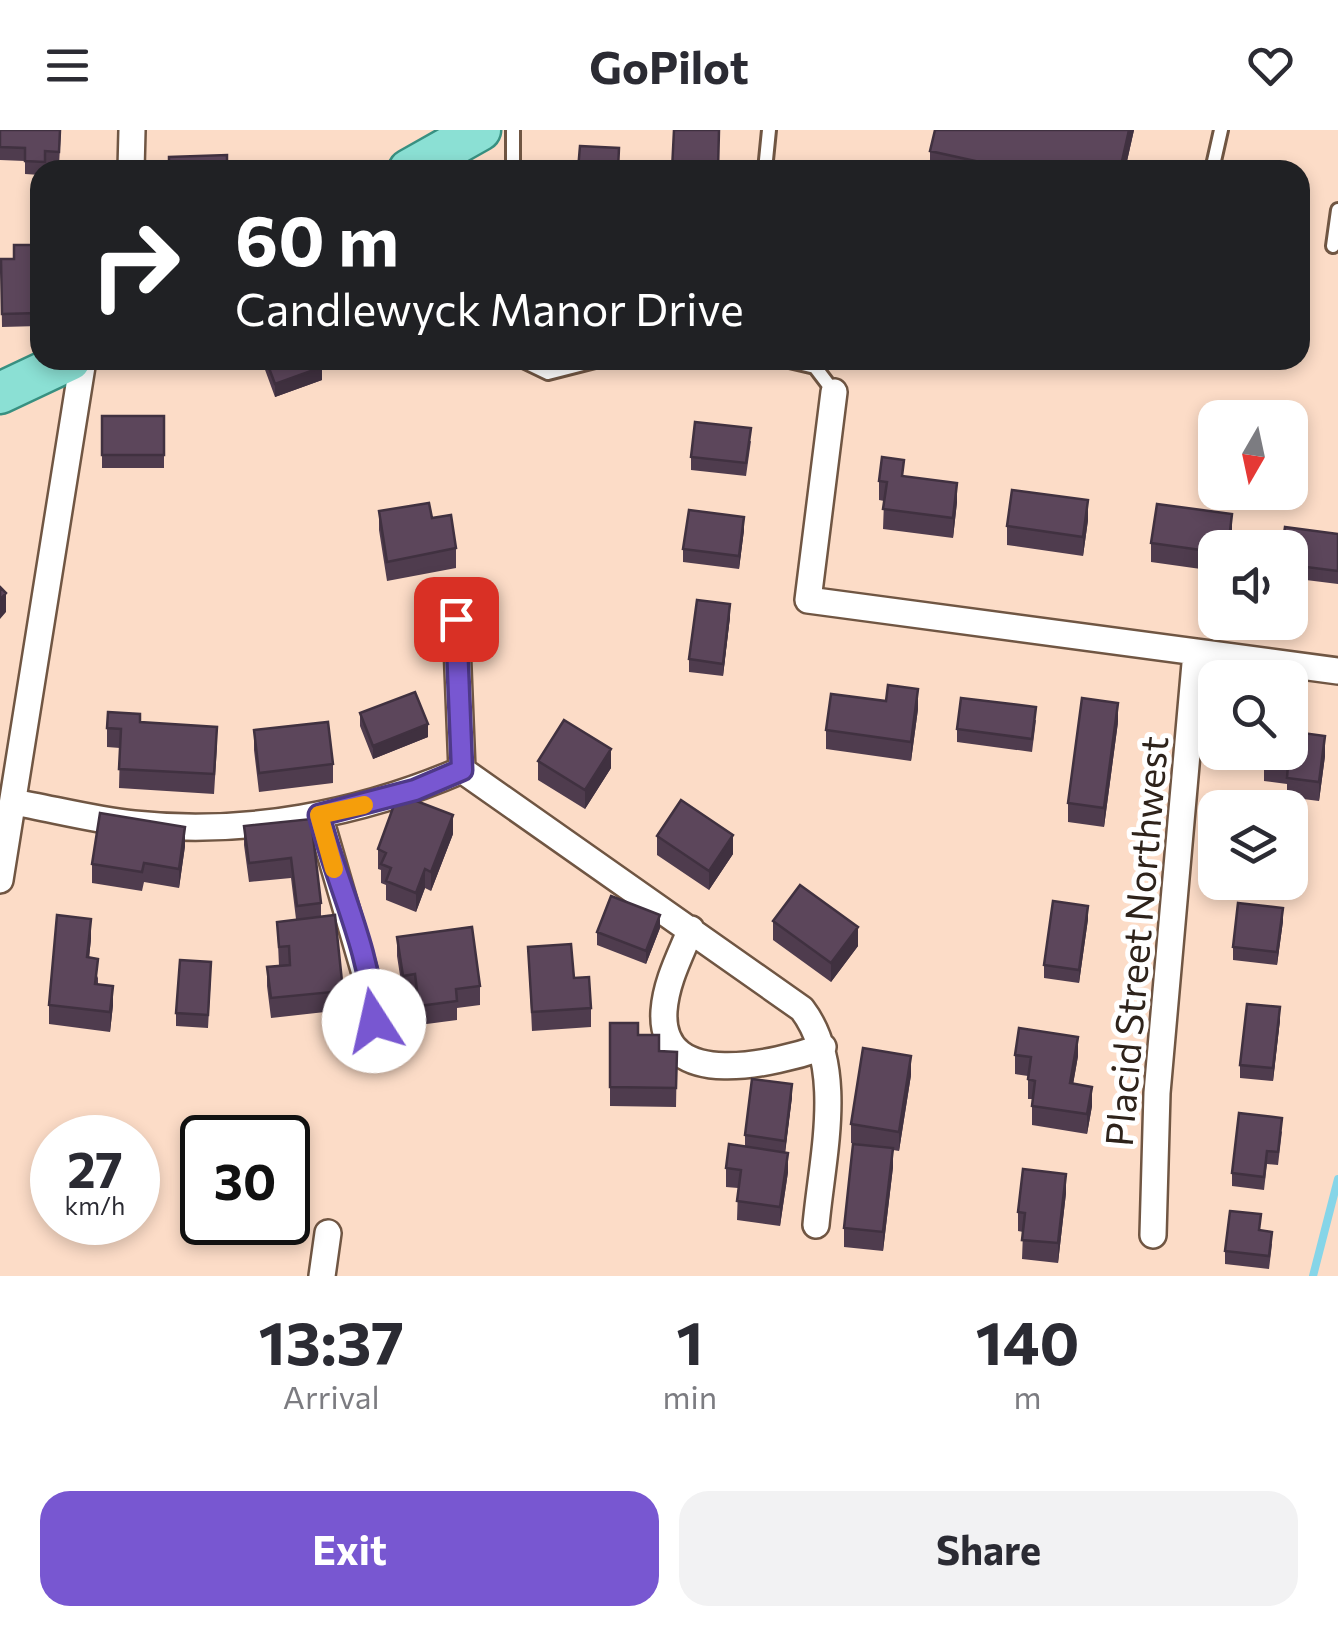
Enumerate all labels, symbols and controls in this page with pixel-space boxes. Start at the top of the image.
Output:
icon: menu [40,38,95,93]
text: GoPilot [589,38,749,93]
icon: heart [1243,38,1298,93]
text: 60 m [235,195,399,280]
icon: right [70,200,200,330]
text: Candlewyck Manor Drive [235,280,744,335]
north arrow [1198,400,1308,510]
map controls [1198,400,1308,900]
button: sound [1198,530,1308,640]
pin [414,577,499,662]
icon: arrive [429,592,484,647]
button: search [1198,660,1308,770]
street label: Placid Street Northwest [1094,734,1176,1148]
button: layers [1198,790,1308,900]
position arrow [322,969,426,1073]
speed limit sign: 30 [180,1115,310,1245]
text: 27 [67,1137,123,1198]
text: km/h [65,1190,125,1220]
text: 13:37 [259,1304,404,1377]
text: 1 [676,1304,703,1377]
text: 140 [976,1304,1079,1377]
text: Arrival [283,1376,380,1416]
text: min [663,1376,717,1416]
text: m [1014,1376,1041,1416]
button: Exit [40,1491,659,1606]
button: Share [679,1491,1298,1606]

